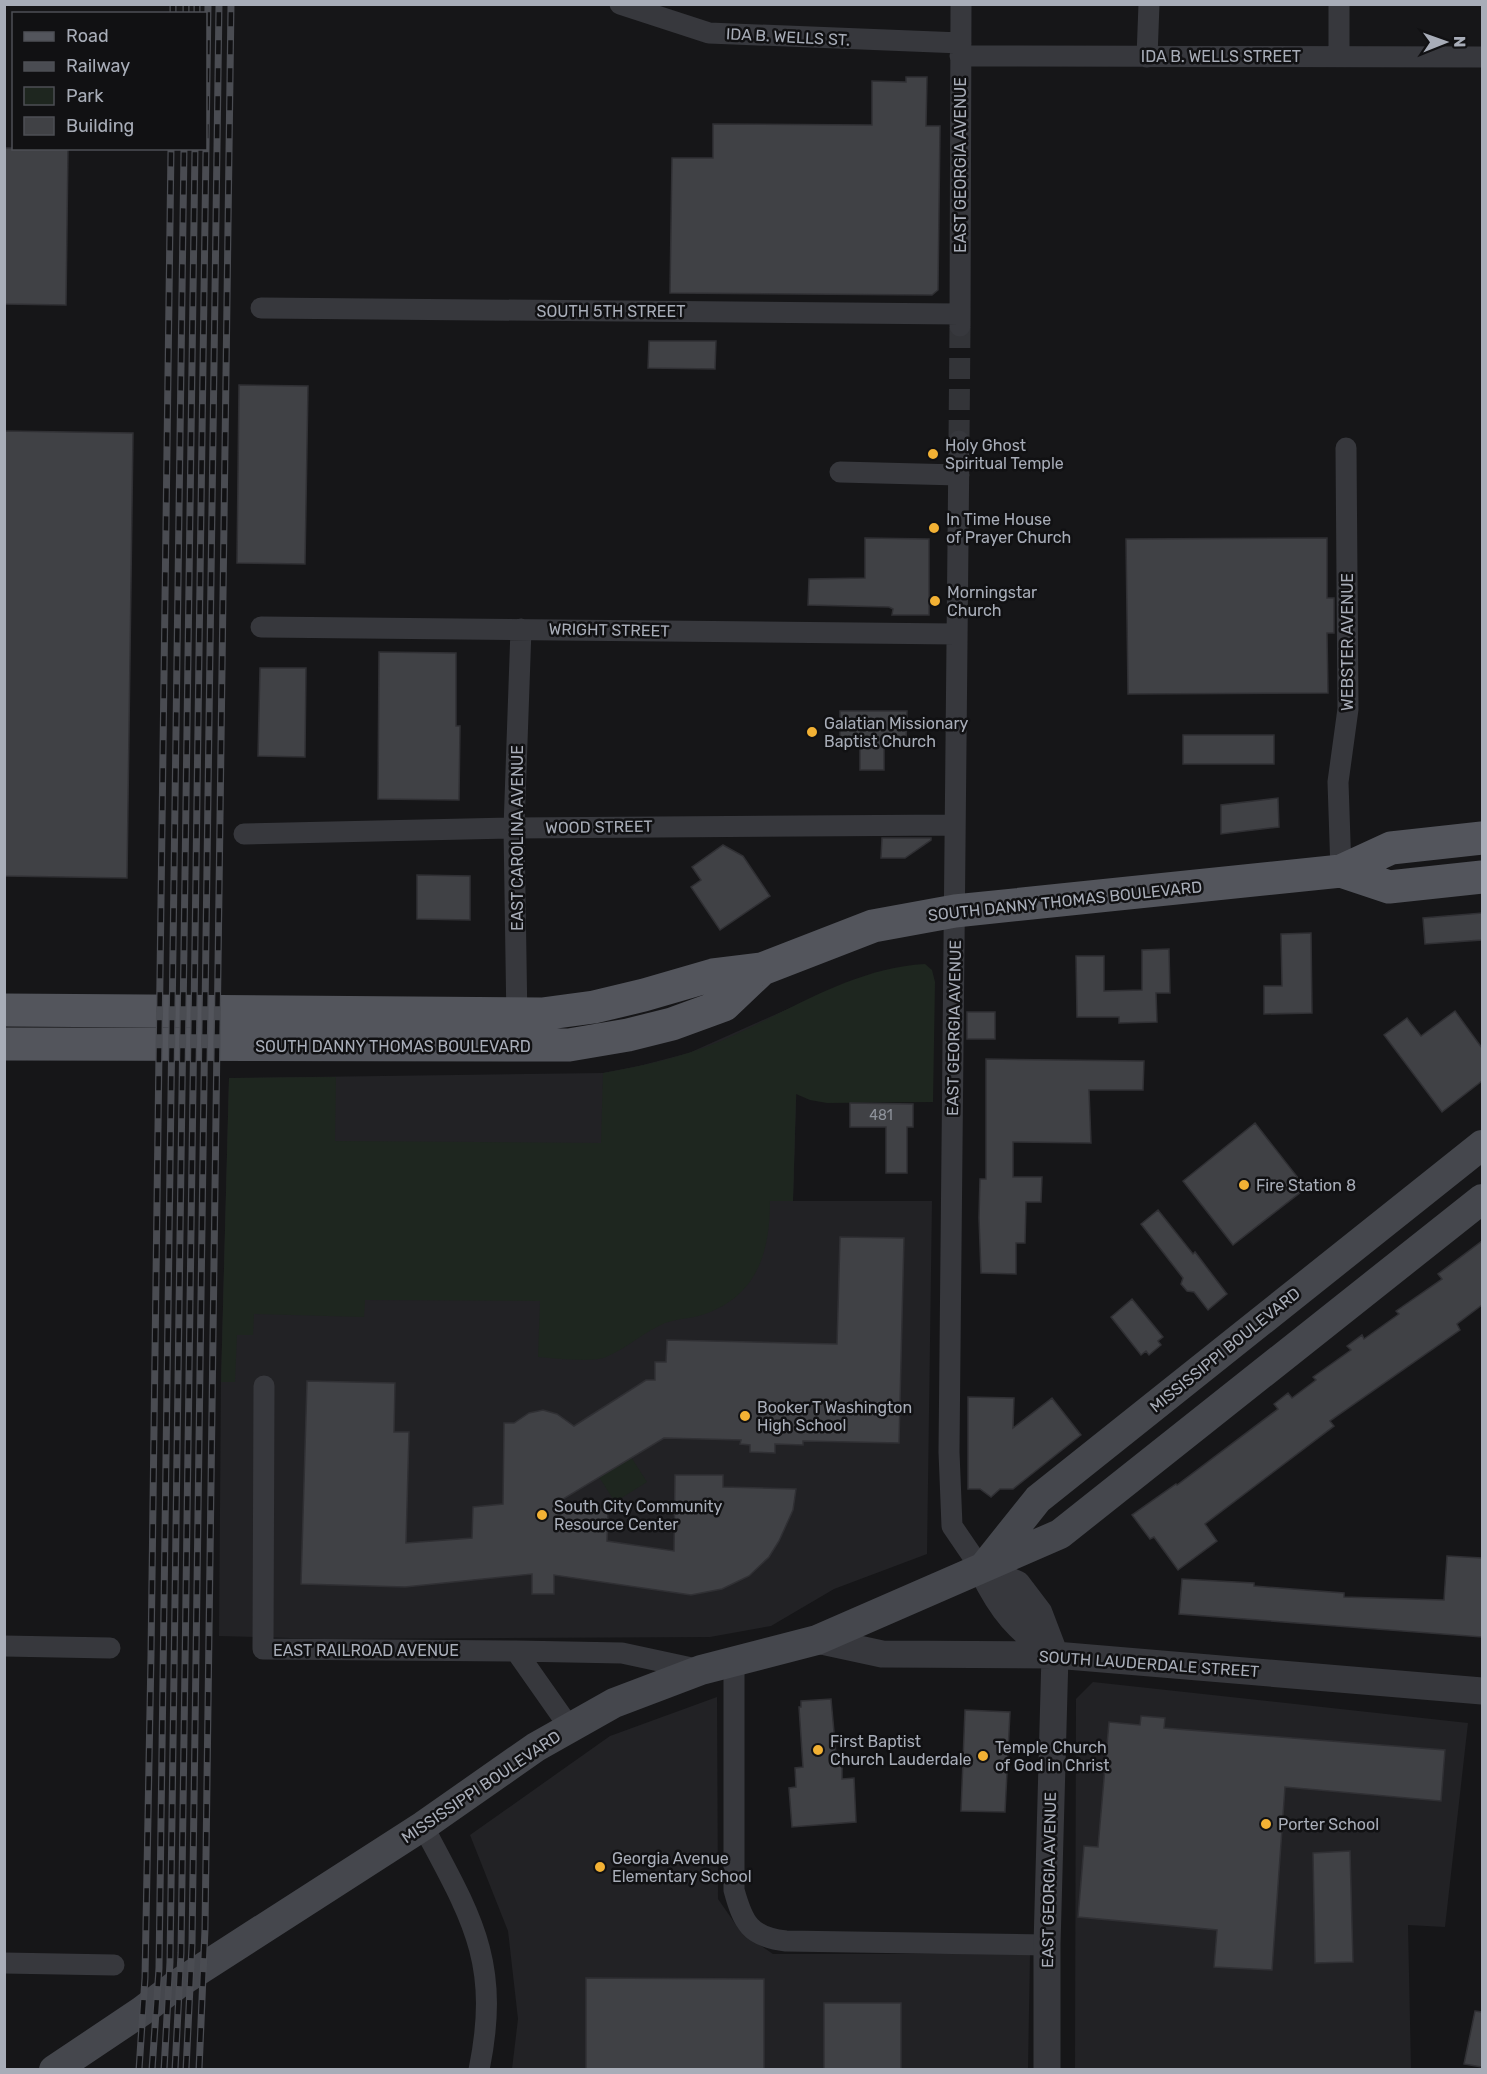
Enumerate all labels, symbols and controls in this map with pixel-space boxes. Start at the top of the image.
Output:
legend [12,12,207,150]
north arrow [1415,12,1475,72]
street label: IDA B. WELLS ST. [726,24,850,50]
text: Road [66,25,109,47]
text: N [1450,36,1469,48]
street label: IDA B. WELLS STREET [1141,47,1301,66]
text: Railway [66,55,130,77]
street label: EAST GEORGIA AVENUE [951,77,970,253]
text: Park [66,85,104,107]
text: Building [66,115,134,137]
street label: SOUTH 5TH STREET [537,302,685,321]
place label: Holy Ghost Spiritual Temple [945,436,1064,473]
marker: Holy Ghost Spiritual Temple [926,447,940,461]
place label: In Time House of Prayer Church [946,510,1071,547]
marker: In Time House of Prayer Church [927,521,941,535]
street label: WEBSTER AVENUE [1338,573,1357,711]
place label: Morningstar Church [947,583,1037,620]
marker: Morningstar Church [928,594,942,608]
street label: WRIGHT STREET [548,619,670,641]
place label: Galatian Missionary Baptist Church [824,714,969,751]
marker: Galatian Missionary Baptist Church [805,725,819,739]
street label: EAST CAROLINA AVENUE [508,745,527,931]
street label: WOOD STREET [545,817,653,837]
street label: SOUTH DANNY THOMAS BOULEVARD [927,877,1203,925]
street label: EAST GEORGIA AVENUE [943,940,965,1116]
street label: SOUTH DANNY THOMAS BOULEVARD [255,1037,531,1056]
house number: 481 [869,1107,893,1124]
place label: Fire Station 8 [1256,1176,1356,1195]
marker: Fire Station 8 [1237,1178,1251,1192]
street label: MISSISSIPPI BOULEVARD [1146,1284,1304,1416]
place label: Booker T Washington High School [757,1398,912,1435]
marker: Booker T Washington High School [738,1409,752,1423]
place label: South City Community Resource Center [554,1497,723,1534]
marker: South City Community Resource Center [535,1508,549,1522]
street label: EAST RAILROAD AVENUE [273,1641,459,1660]
street label: SOUTH LAUDERDALE STREET [1038,1647,1260,1681]
street label: MISSISSIPPI BOULEVARD [398,1727,564,1847]
place label: First Baptist Church Lauderdale [830,1732,972,1769]
place label: Temple Church of God in Christ [995,1738,1110,1775]
marker: First Baptist Church Lauderdale [811,1743,825,1757]
marker: Temple Church of God in Christ [976,1749,990,1763]
street label: EAST GEORGIA AVENUE [1038,1792,1060,1968]
place label: Porter School [1278,1815,1379,1834]
marker: Porter School [1259,1817,1273,1831]
place label: Georgia Avenue Elementary School [612,1849,752,1886]
marker: Georgia Avenue Elementary School [593,1860,607,1874]

